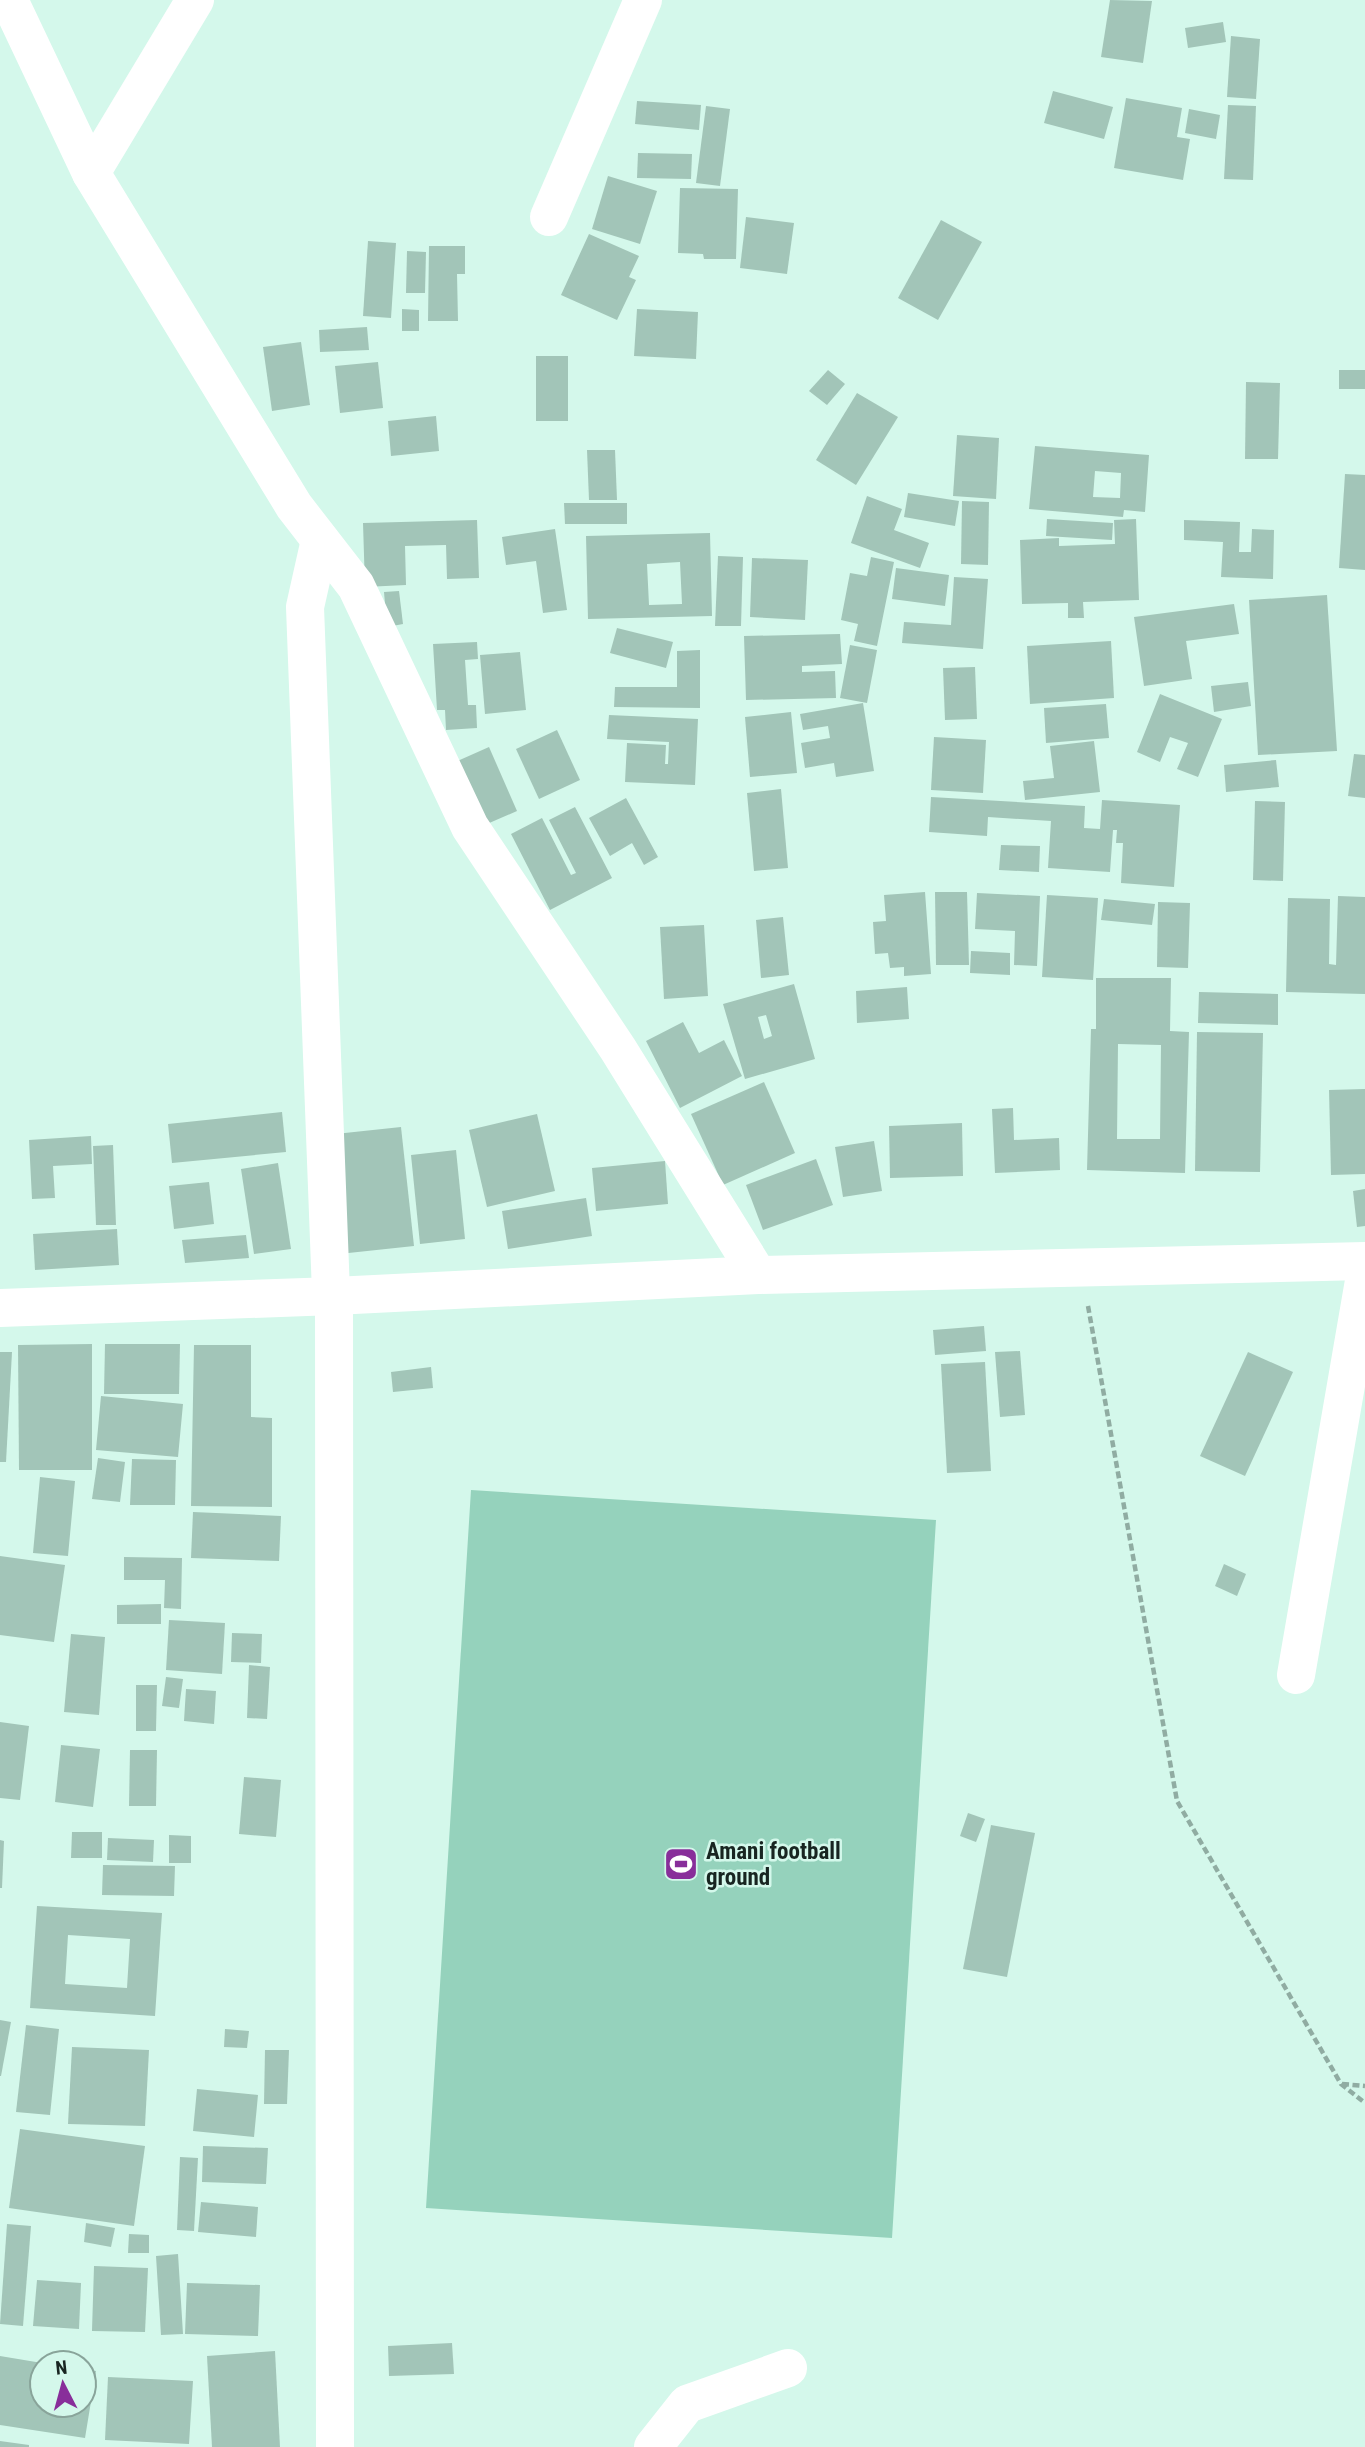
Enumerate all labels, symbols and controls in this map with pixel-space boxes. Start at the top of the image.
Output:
place label: Amani football ground [706,1838,841,1891]
sports icon: Amani football ground [662,1845,700,1883]
north arrow [28,2349,98,2419]
text: N [54,2356,68,2380]

